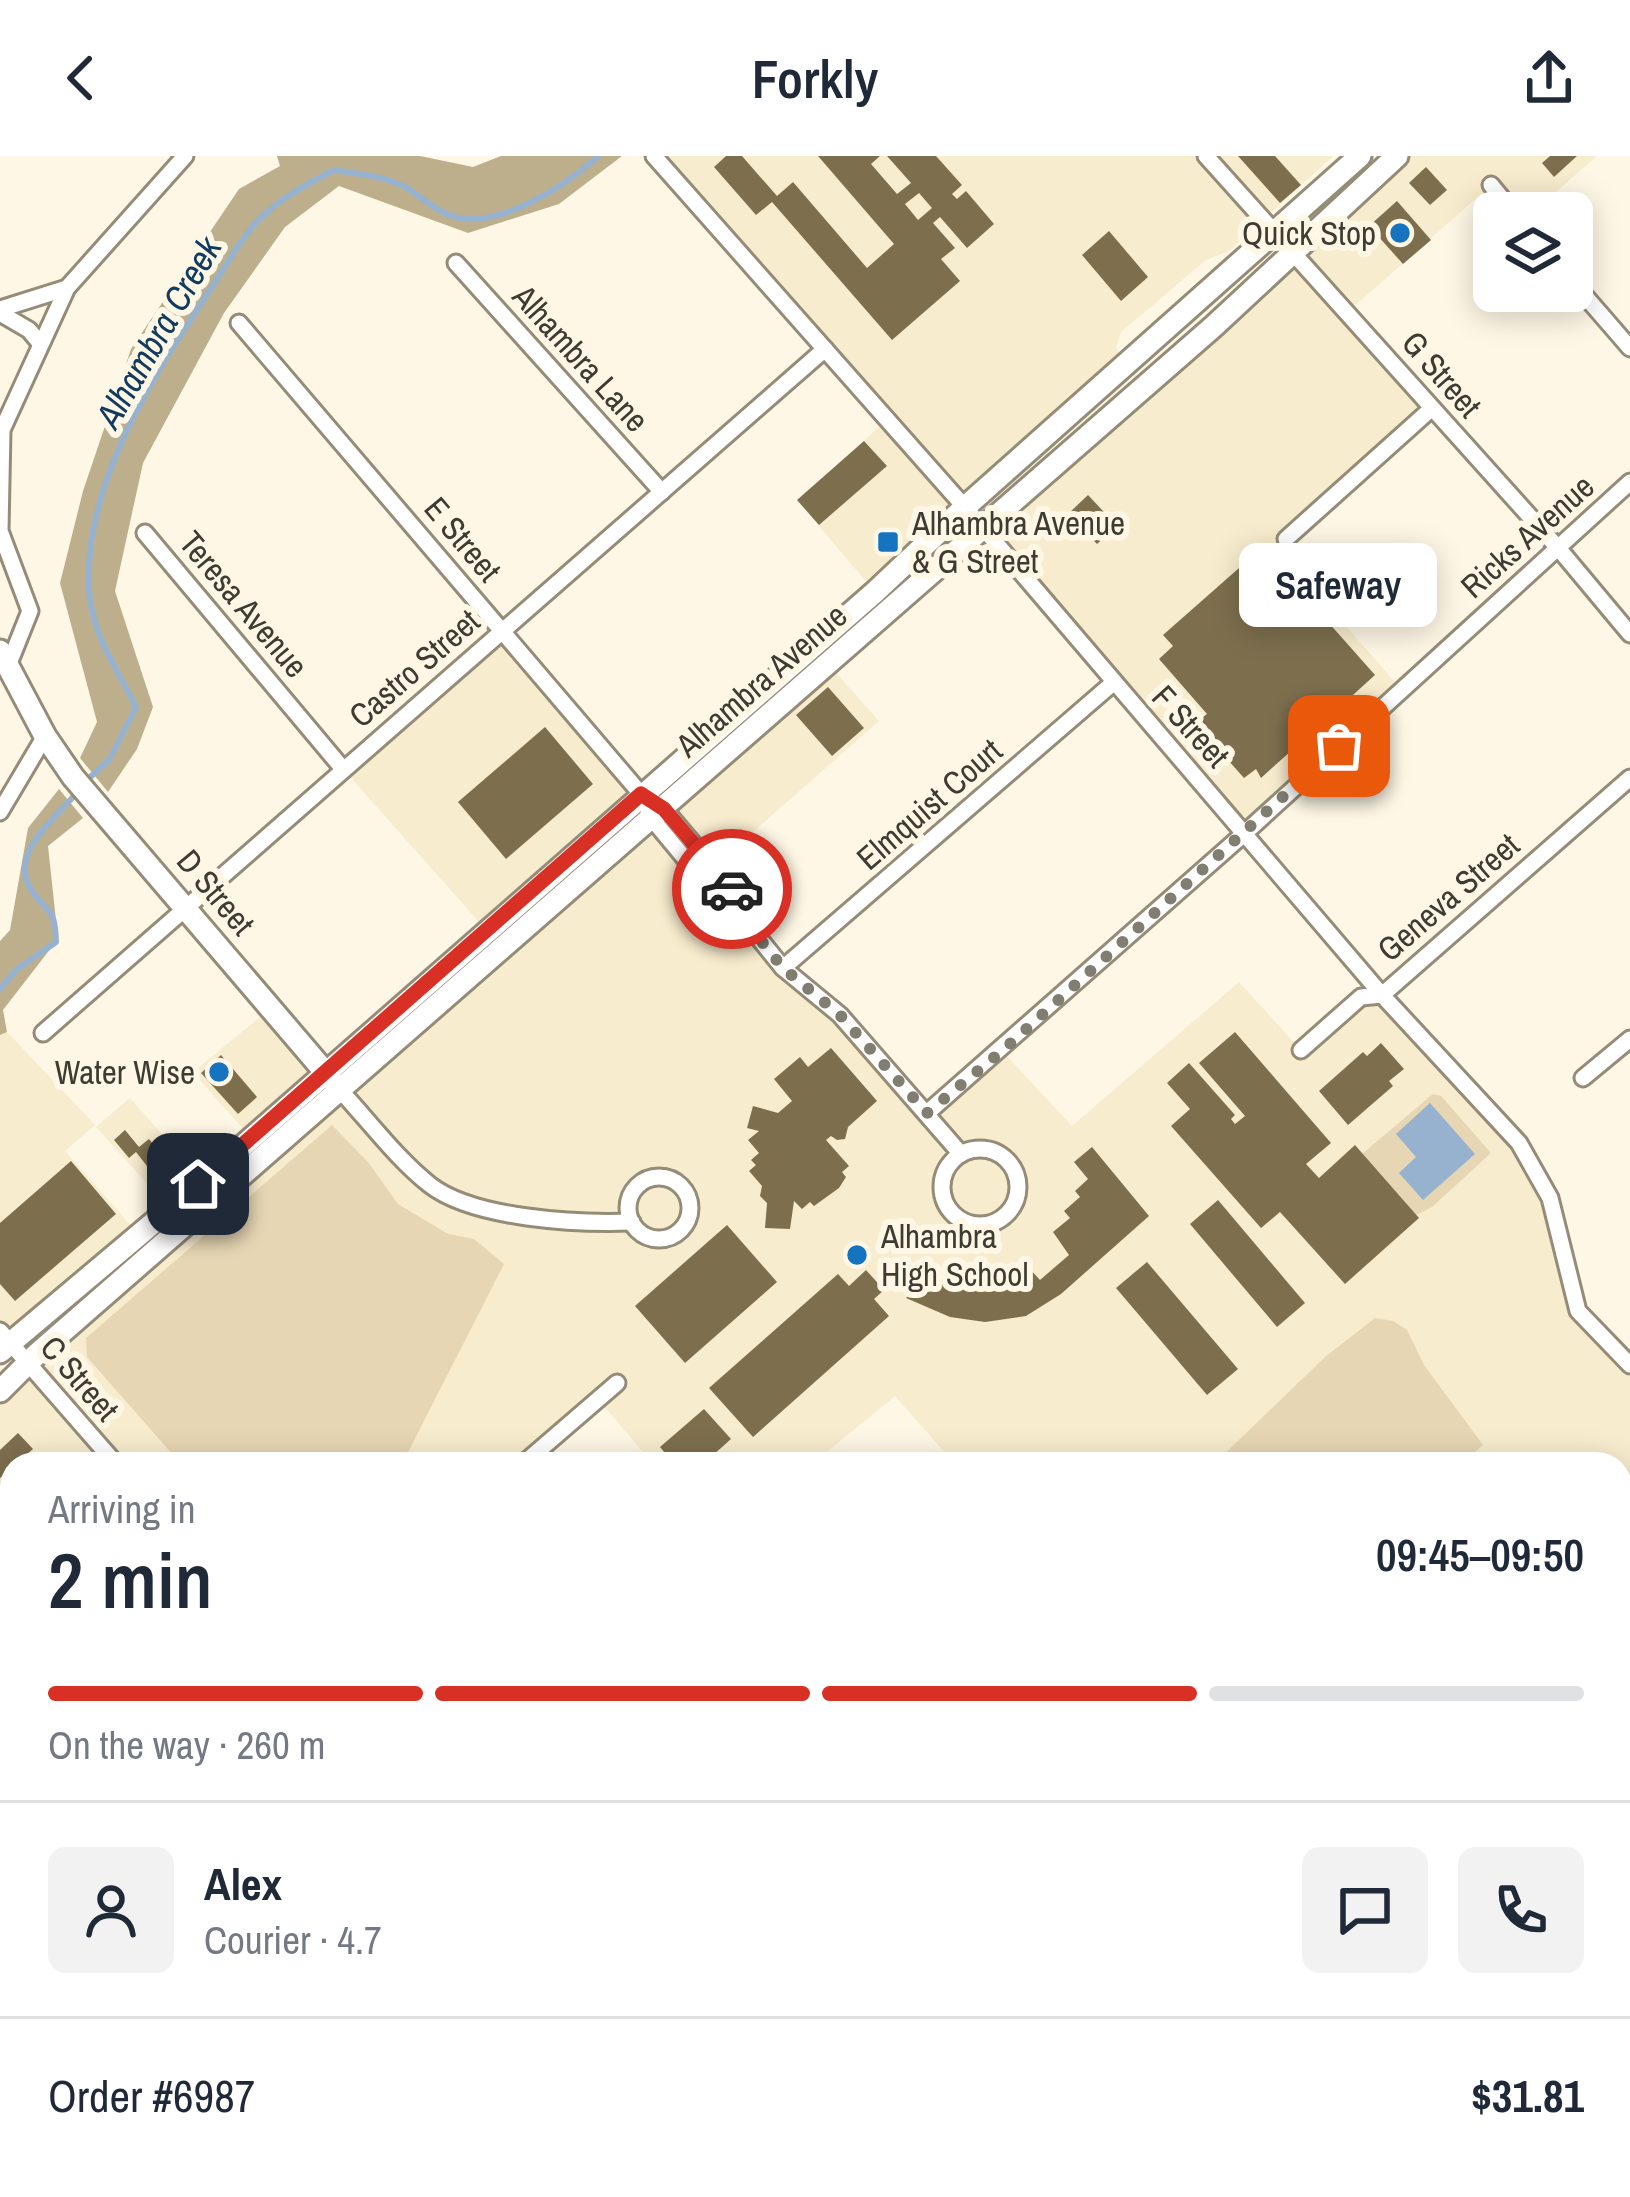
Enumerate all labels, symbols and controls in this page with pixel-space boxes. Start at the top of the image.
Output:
text: Forkly [752,42,878,115]
icon: back [48,45,114,111]
icon: share [1516,45,1582,111]
map controls [1473,192,1593,312]
button: layers [1473,192,1593,312]
place label: Quick Stop [1242,211,1376,255]
marker: Quick Stop [1387,220,1413,246]
water label: Alhambra Creek [83,227,233,438]
street label: Alhambra Lane [503,274,659,441]
street label: G Street [1392,322,1492,426]
street label: Ricks Avenue [1451,464,1603,608]
street label: E Street [415,487,511,591]
place label: Alhambra Avenue & G Street [911,501,1125,583]
street label: Teresa Avenue [170,521,318,687]
marker: Alhambra Avenue & G Street [875,529,901,555]
callout: Safeway [1240,542,1438,626]
text: Safeway [1275,559,1401,611]
street label: Alhambra Avenue [665,593,856,767]
street label: Castro Street [339,599,489,737]
street label: F Street [1142,676,1240,776]
pin [1288,695,1390,797]
icon: bag [1306,713,1372,779]
street label: Elmquist Court [847,729,1011,879]
street label: Geneva Street [1368,823,1528,971]
courier [672,829,792,949]
street label: D Street [167,840,265,944]
icon: car [699,856,765,922]
place label: Water Wise [55,1050,195,1094]
marker: Water Wise [206,1059,232,1085]
pin [147,1133,249,1235]
icon: home [165,1151,231,1217]
place label: Alhambra High School [880,1214,1028,1296]
marker: Alhambra High School [844,1242,870,1268]
street label: C Street [31,1326,129,1430]
text: Arriving in [48,1483,196,1535]
text: 09:45–09:50 [1376,1524,1584,1585]
text: 2 min [48,1527,213,1632]
text: On the way · 260 m [48,1719,325,1771]
button: person [48,1847,174,1973]
button: chat [1302,1847,1428,1973]
button: phone [1458,1847,1584,1973]
text: Alex [204,1853,282,1914]
text: Courier · 4.7 [204,1914,382,1966]
text: Order #6987 [48,2065,255,2126]
text: $31.81 [1471,2065,1584,2126]

